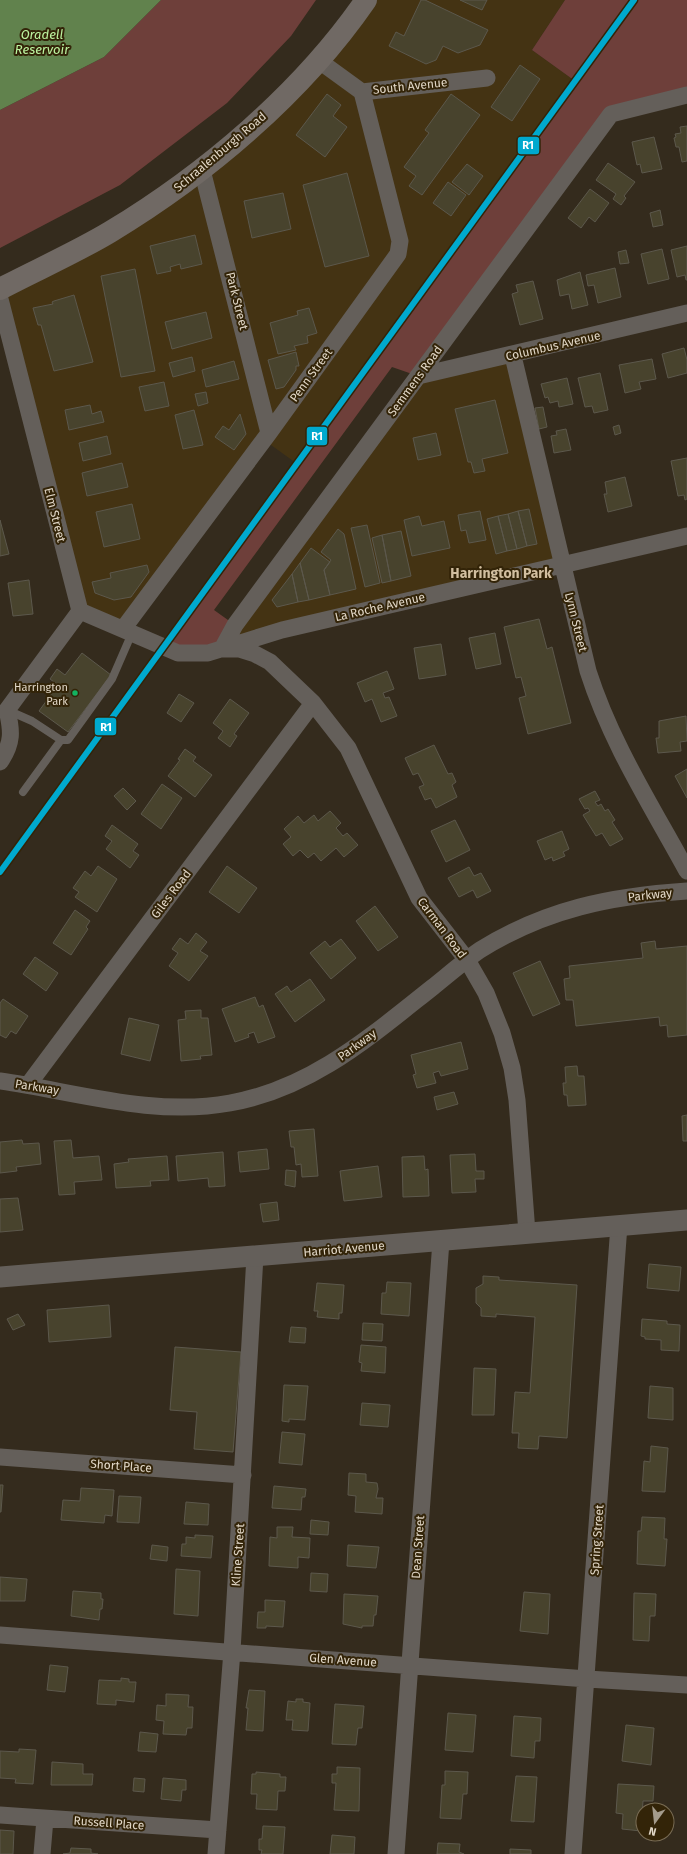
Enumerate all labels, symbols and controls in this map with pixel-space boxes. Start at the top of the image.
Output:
water label: Oradell Reservoir [15,27,70,57]
street label: South Avenue [372,75,448,97]
street label: Schraalenburgh Road [171,109,269,195]
line badge: R1 [517,136,540,155]
text: R1 [522,139,534,152]
street label: Park Street [223,271,251,332]
street label: Columbus Avenue [504,328,602,364]
street label: Semmens Road [385,343,445,419]
street label: Penn Street [287,345,336,405]
line badge: R1 [306,426,328,446]
text: R1 [311,430,323,443]
street label: Elm Street [41,486,69,544]
district label: Harrington Park [450,565,552,582]
street label: La Roche Avenue [334,590,426,624]
street label: Lynn Street [562,591,590,654]
place label: Harrington Park [14,681,68,708]
marker: Harrington Park [70,688,80,698]
line badge: R1 [94,717,117,736]
text: R1 [100,721,112,734]
street label: Giles Road [148,867,194,921]
street label: Parkway [627,886,673,904]
street label: Carman Road [415,895,469,961]
street label: Parkway [335,1026,379,1064]
street label: Parkway [14,1077,60,1097]
street label: Harriot Avenue [303,1238,385,1260]
street label: Short Place [90,1457,152,1475]
street label: Spring Street [588,1504,606,1576]
street label: Dean Street [409,1514,427,1579]
street label: Kline Street [229,1522,247,1587]
street label: Glen Avenue [309,1651,377,1669]
north arrow [635,1802,675,1842]
street label: Russell Place [73,1814,145,1832]
text: N [647,1824,658,1838]

